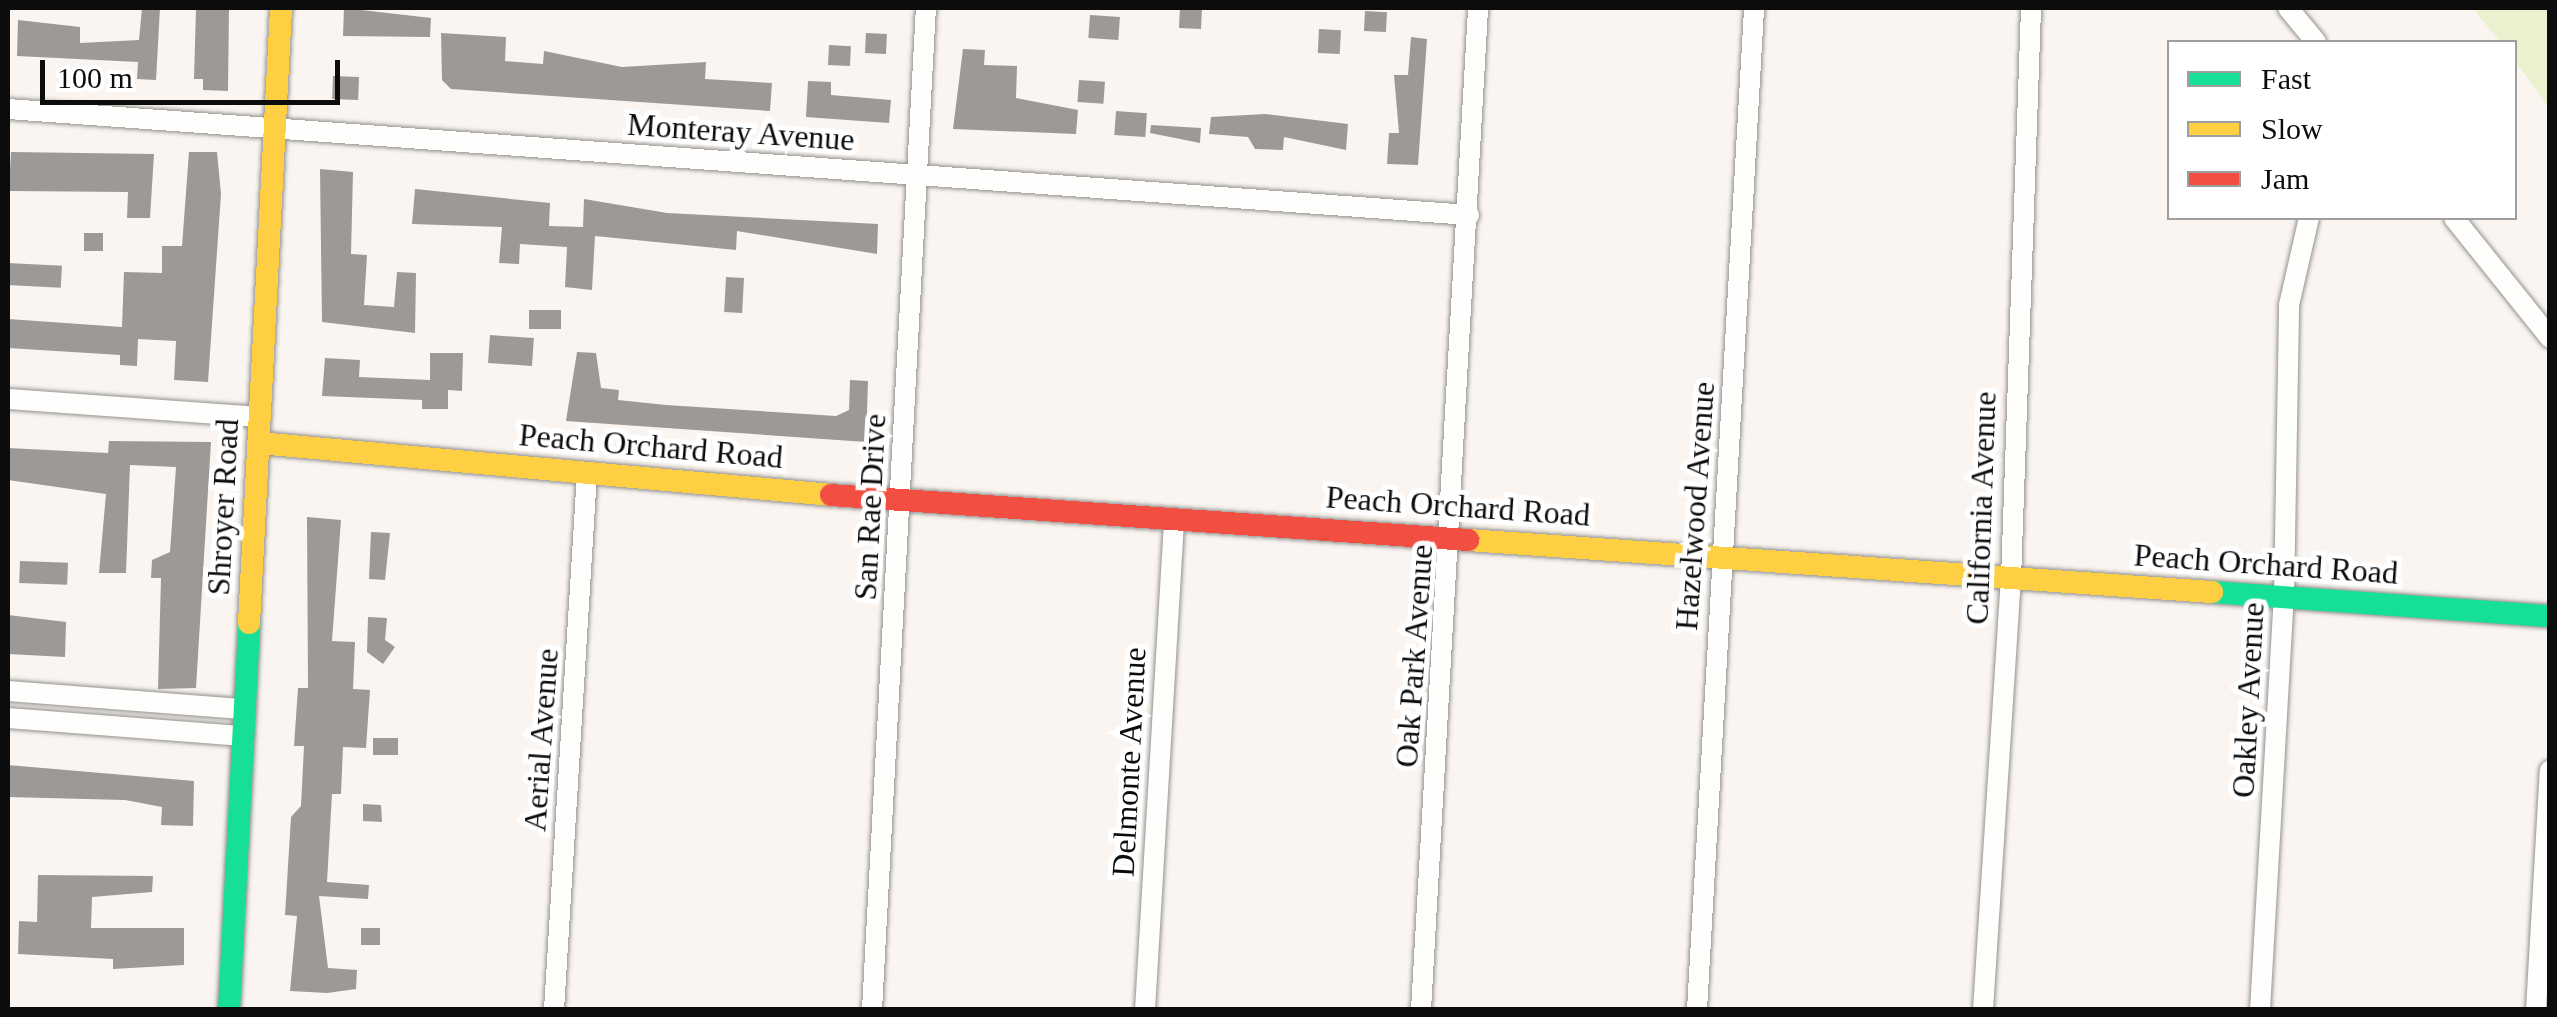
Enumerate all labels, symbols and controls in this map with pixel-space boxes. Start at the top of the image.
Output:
scale bar [45,40,345,102]
legend [2167,40,2517,220]
text: 100 m [57,61,133,94]
text: Fast [2261,62,2311,95]
street label: Monteray Avenue [625,105,857,159]
text: Slow [2261,112,2323,145]
text: Jam [2261,162,2309,195]
street label: Hazelwood Avenue [1667,380,1723,632]
street label: California Avenue [1958,390,2004,626]
street label: San Rae Drive [846,413,894,601]
street label: Peach Orchard Road [517,415,785,477]
street label: Shroyer Road [199,418,247,596]
street label: Peach Orchard Road [1325,478,1591,534]
street label: Peach Orchard Road [2133,536,2399,592]
street label: Oak Park Avenue [1387,542,1441,770]
street label: Oakley Avenue [2224,600,2272,800]
street label: Delmonte Avenue [1104,645,1154,879]
street label: Aerial Avenue [515,646,567,834]

